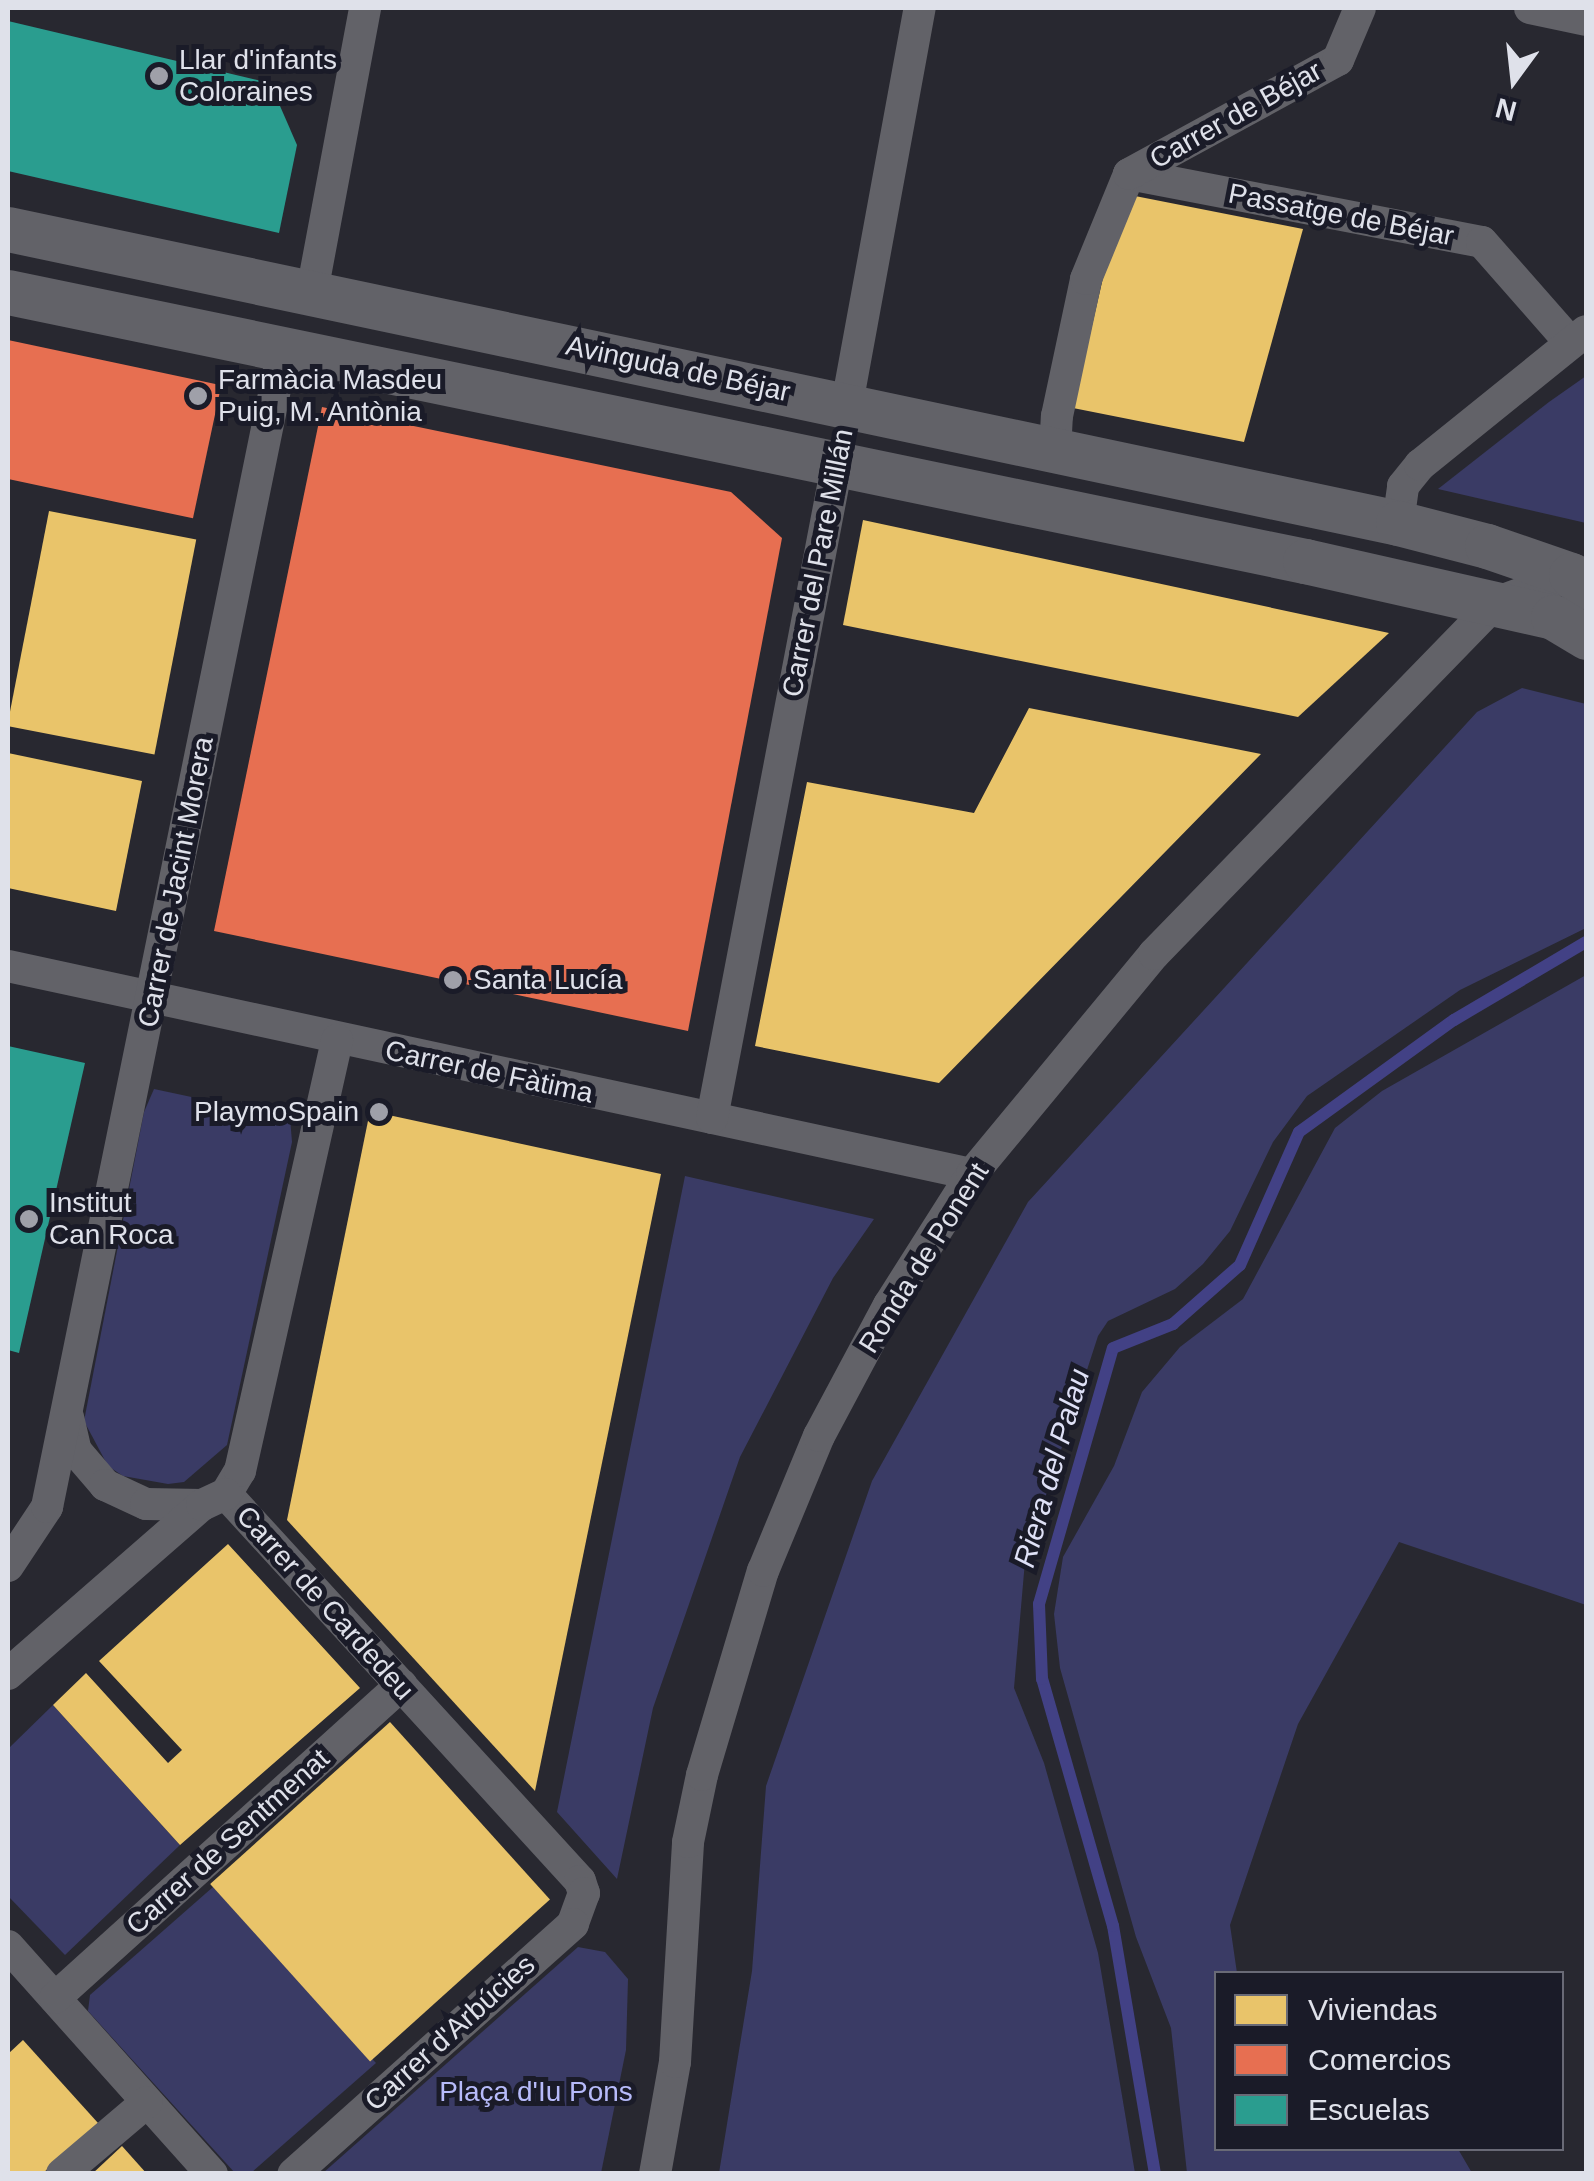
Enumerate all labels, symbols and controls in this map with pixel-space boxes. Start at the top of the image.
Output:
north arrow [1464,30,1564,130]
place label: Llar d'infants Coloraines [179,43,337,109]
street label: Carrer de Béjar [1144,54,1328,176]
marker: Llar d'infants Coloraines [148,65,170,87]
text: N [1492,92,1520,127]
street label: Passatge de Béjar [1225,177,1457,253]
street label: Avinguda de Béjar [563,329,793,409]
place label: Farmàcia Masdeu Puig, M. Antònia [218,363,442,429]
marker: Farmàcia Masdeu Puig, M. Antònia [187,385,209,407]
street label: Carrer del Pare Millán [776,426,860,700]
street label: Carrer de Jacint Morera [131,734,221,1030]
place label: Santa Lucía [473,963,622,997]
marker: Santa Lucía [442,969,464,991]
street label: Carrer de Fàtima [382,1034,596,1110]
place label: PlaymoSpain [194,1095,359,1129]
marker: PlaymoSpain [368,1101,390,1123]
street label: Ronda de Ponent [852,1157,996,1359]
place label: Institut Can Roca [49,1186,174,1252]
marker: Institut Can Roca [18,1208,40,1230]
water label: Riera del Palau [1006,1364,1098,1572]
street label: Carrer de Cardedeu [229,1499,421,1707]
street label: Carrer de Sentmenat [120,1742,336,1942]
street label: Carrer d'Arbúcies [358,1948,542,2118]
legend [1214,1971,1564,2151]
text: Viviendas [1308,1993,1438,2026]
text: Comercios [1308,2043,1451,2076]
park label: Plaça d'Iu Pons [439,2075,633,2109]
text: Escuelas [1308,2093,1430,2126]

